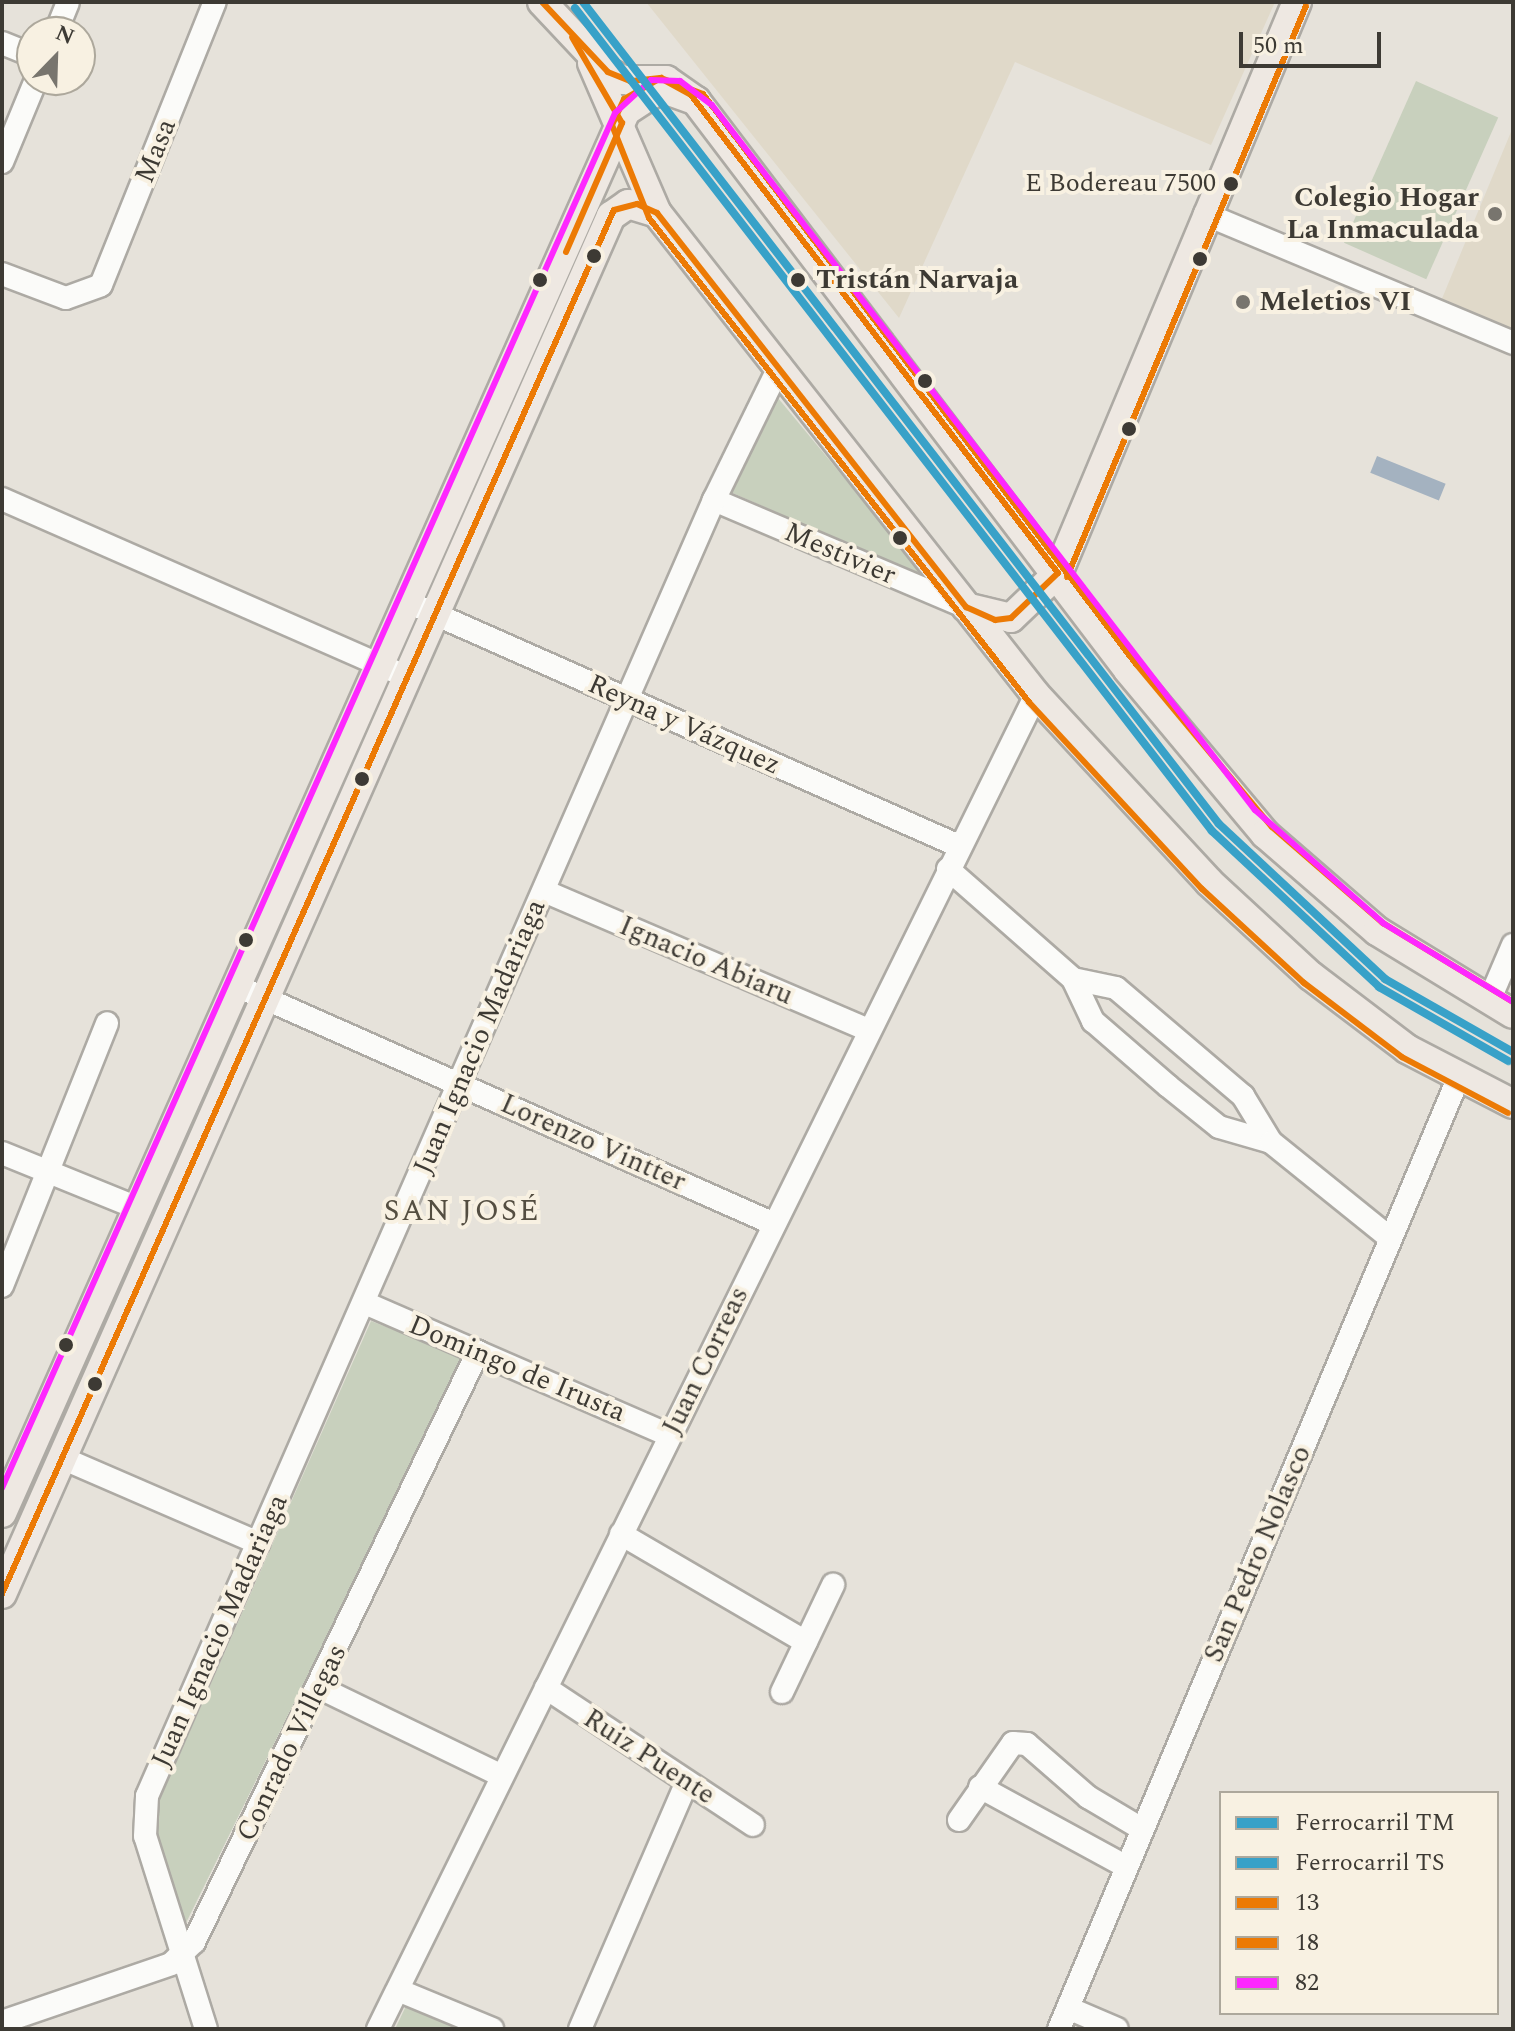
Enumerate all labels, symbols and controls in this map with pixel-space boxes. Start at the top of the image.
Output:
north arrow [16,16,96,96]
scale bar [1243,16,1385,66]
text: N [50,17,79,54]
text: 50 m [1253,28,1304,64]
street label: Masa [128,114,184,188]
place label: E Bodereau 7500 [1025,168,1216,200]
marker: E Bodereau 7500 [1223,176,1239,192]
place label: Colegio Hogar La Inmaculada [1287,181,1479,247]
marker: Colegio Hogar La Inmaculada [1486,205,1504,223]
unlabelled marker [586,248,602,264]
unlabelled marker [1192,251,1208,267]
place label: Tristán Narvaja [816,263,1018,297]
marker: Tristán Narvaja [787,269,809,291]
unlabelled marker [532,272,548,288]
place label: Meletios VI [1259,285,1411,319]
marker: Meletios VI [1234,293,1252,311]
unlabelled marker [917,373,933,389]
unlabelled marker [1121,421,1137,437]
street label: Mestivier [779,516,901,592]
unlabelled marker [892,530,908,546]
street label: Reyna y Vázquez [583,668,785,782]
unlabelled marker [354,771,370,787]
street label: Juan Ignacio Madariaga [407,894,553,1180]
street label: Ignacio Abiaru [614,909,798,1013]
unlabelled marker [238,932,254,948]
street label: Lorenzo Vintter [495,1087,691,1199]
district label: SAN JOSÉ [384,1193,540,1229]
street label: Juan Correas [656,1282,756,1440]
street label: Domingo de Irusta [404,1308,630,1430]
unlabelled marker [58,1337,74,1353]
unlabelled marker [87,1376,103,1392]
street label: San Pedro Nolasco [1197,1441,1319,1667]
street label: Juan Ignacio Madariaga [145,1489,295,1773]
street label: Conrado Villegas [230,1639,354,1847]
street label: Ruiz Puente [577,1702,721,1812]
legend [1219,1791,1499,2015]
text: Ferrocarril TM [1295,1805,1455,1841]
text: Ferrocarril TS [1295,1845,1445,1881]
text: 13 [1295,1885,1319,1921]
text: 18 [1295,1925,1319,1961]
text: 82 [1295,1965,1319,2001]

